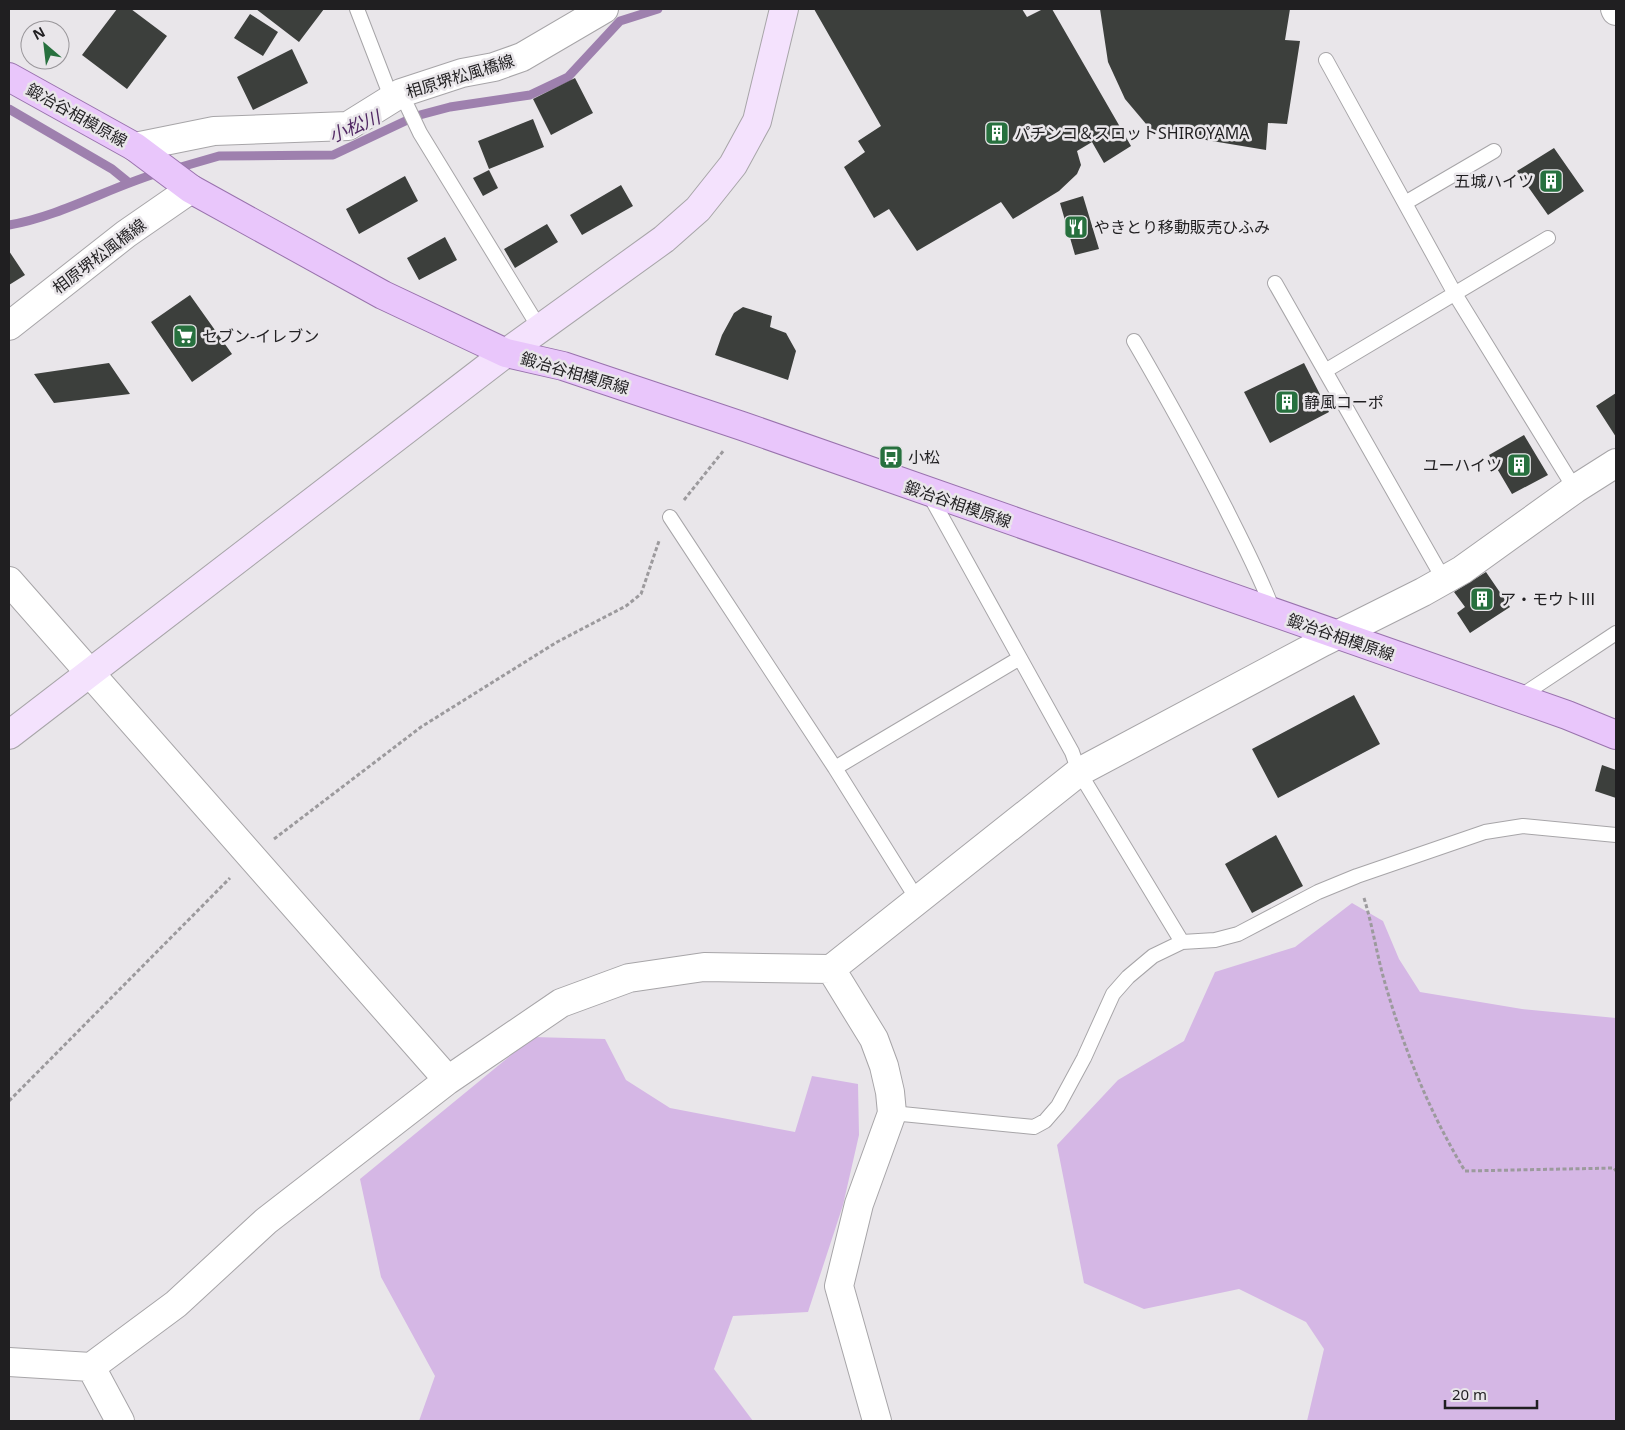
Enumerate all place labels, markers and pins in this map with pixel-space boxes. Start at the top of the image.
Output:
building icon: パチンコ＆スロットSHIROYAMA [984,120,1010,146]
place label: パチンコ＆スロットSHIROYAMA [1014,122,1250,144]
building icon: 五城ハイツ [1538,168,1564,194]
place label: 五城ハイツ [1454,170,1534,192]
restaurant icon: やきとり移動販売ひふみ [1063,214,1089,240]
place label: やきとり移動販売ひふみ [1094,216,1270,238]
supermarket icon: セブン-イレブン [172,323,198,349]
place label: セブン-イレブン [202,325,319,347]
building icon: 静風コーポ [1274,389,1300,415]
place label: 静風コーポ [1304,391,1384,413]
bus stop icon: 小松 [878,444,904,470]
place label: 小松 [908,446,940,468]
building icon: ユーハイツ [1506,452,1532,478]
place label: ユーハイツ [1423,454,1502,476]
building icon: ア・モウトⅢ [1469,586,1495,612]
place label: ア・モウトⅢ [1500,588,1596,610]

